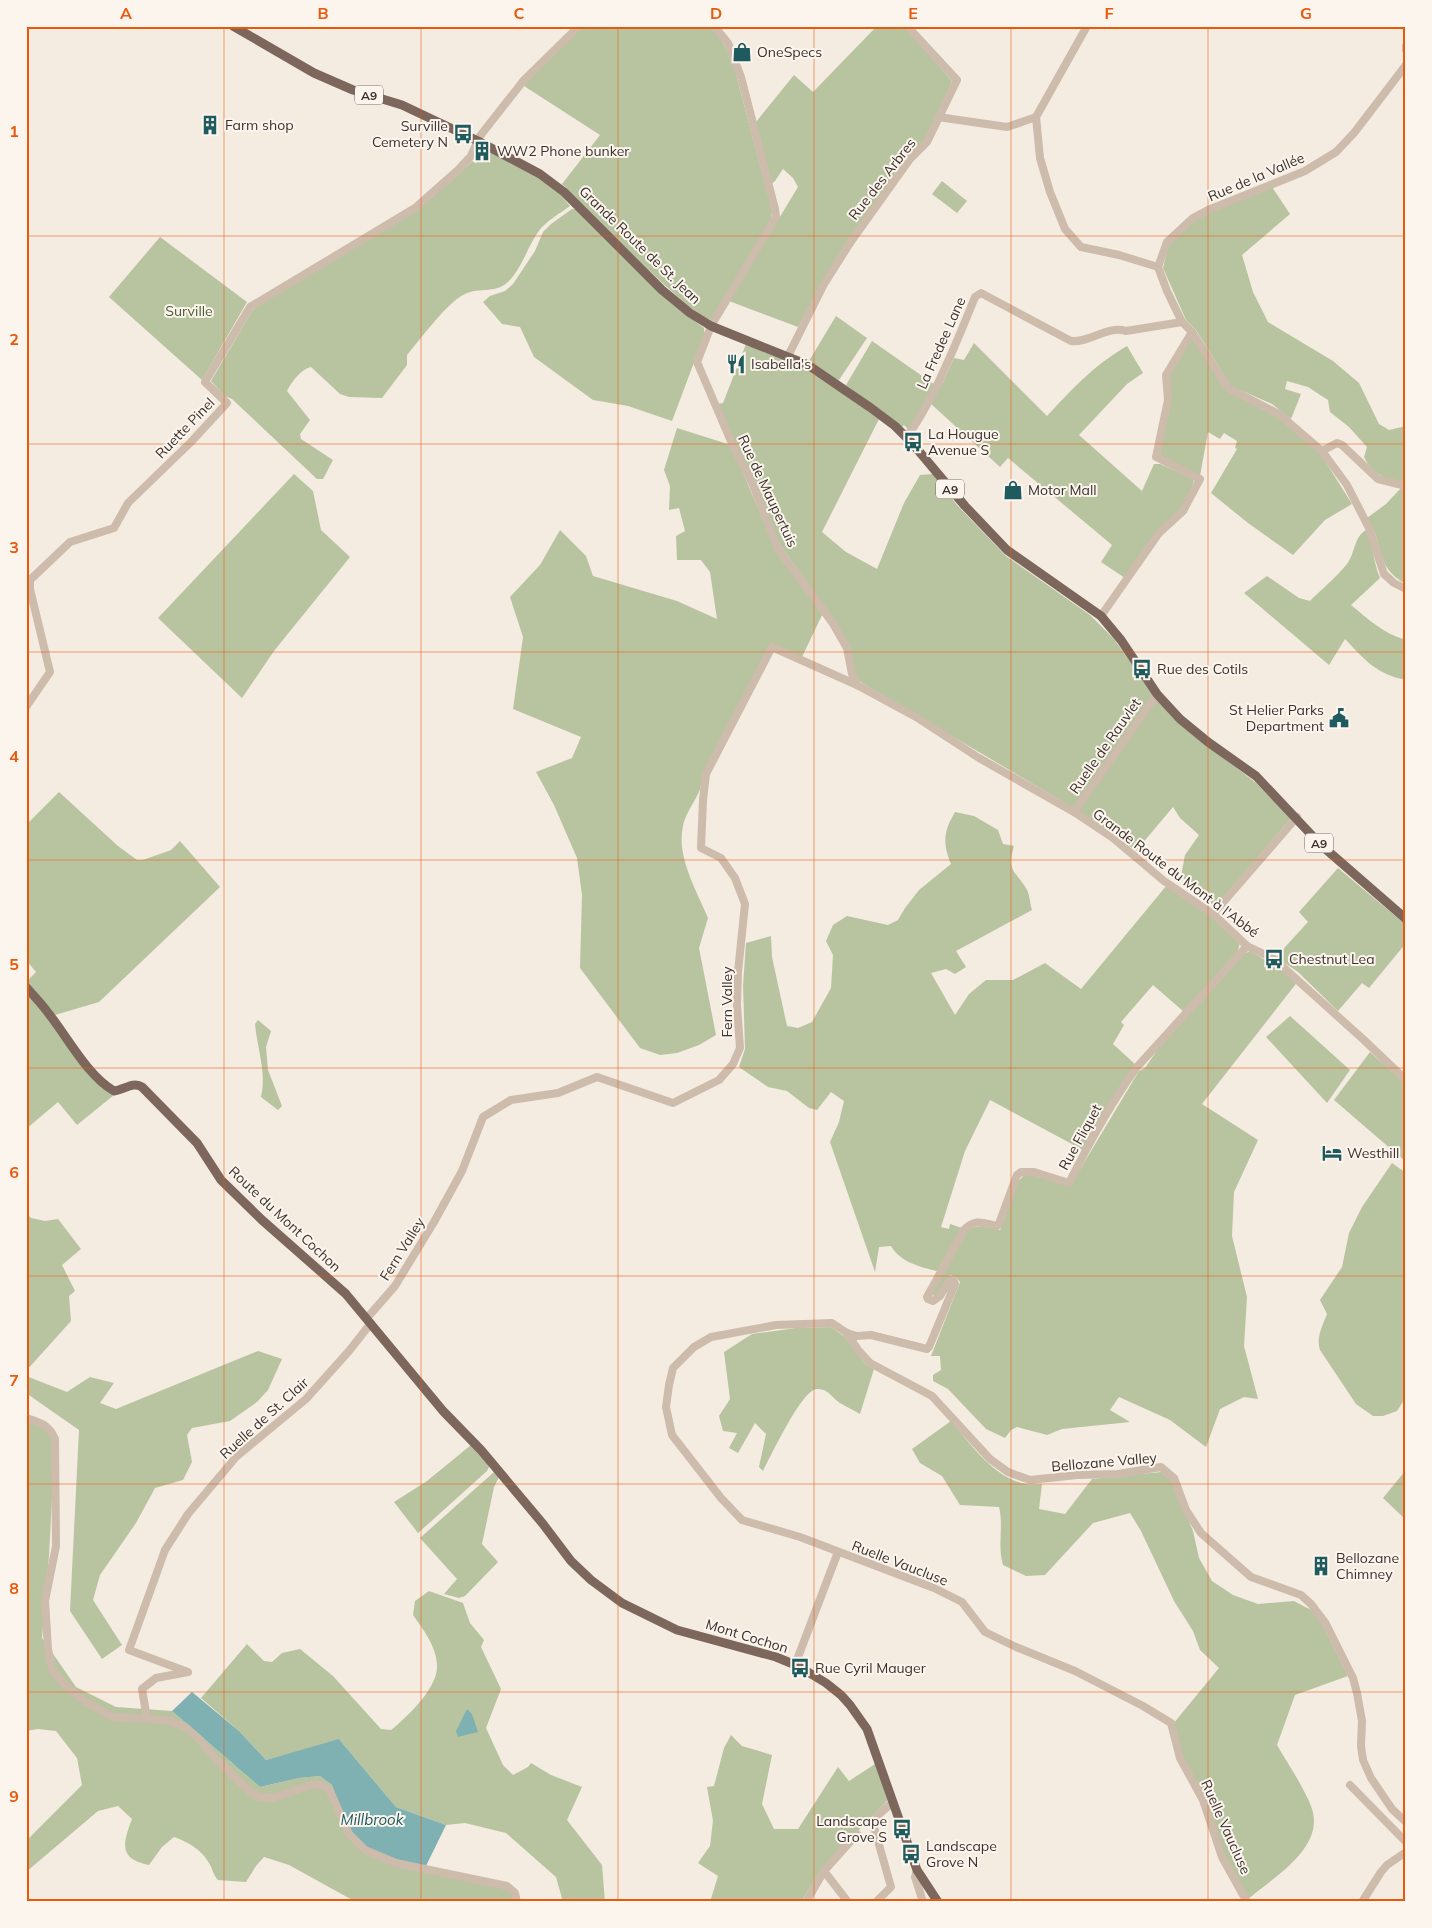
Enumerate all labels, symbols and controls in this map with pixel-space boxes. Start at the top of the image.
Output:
text: A [120,3,132,23]
text: B [317,3,329,23]
text: C [514,3,525,23]
text: D [710,3,722,23]
text: E [908,3,918,23]
text: F [1104,3,1114,23]
text: G [1300,3,1312,23]
shop icon: OneSpecs [731,41,753,63]
place label: OneSpecs [757,43,822,61]
road number: A9 [355,86,383,104]
building icon: Farm shop [199,114,221,136]
place label: Farm shop [225,116,294,134]
place label: Surville Cemetery N [372,117,448,151]
text: 1 [9,121,19,141]
bus stop icon: Surville Cemetery N [452,123,474,145]
street label: Rue des Arbres [844,134,920,224]
building icon: WW2 Phone bunker [471,140,493,162]
place label: WW2 Phone bunker [497,142,630,160]
street label: Rue de la Vallée [1205,149,1307,205]
street label: Grande Route de St. Jean [575,182,705,308]
street label: La Fredee Lane [913,294,969,392]
park label: Surville [165,302,213,320]
text: 2 [9,329,19,349]
restaurant icon: Isabella's [725,353,747,375]
place label: Isabella's [751,355,811,373]
street label: Ruette Pinel [152,394,218,462]
place label: La Hougue Avenue S [928,425,999,459]
bus stop icon: La Hougue Avenue S [902,431,924,453]
street label: Rue de Maupertuis [734,432,802,550]
road number: A9 [936,479,964,498]
shop icon: Motor Mall [1002,479,1024,501]
place label: Motor Mall [1028,481,1097,499]
text: 3 [9,537,19,557]
bus stop icon: Rue des Cotils [1131,658,1153,680]
place label: Rue des Cotils [1157,660,1248,678]
street label: Ruelle de Rauvlet [1065,695,1145,797]
place label: St Helier Parks Department [1229,701,1324,735]
public building icon: St Helier Parks Department [1328,707,1350,729]
text: 4 [9,746,19,766]
street label: Grande Route du Mont à l'Abbé [1089,805,1263,941]
road number: A9 [1305,834,1333,852]
bus stop icon: Chestnut Lea [1263,948,1285,970]
place label: Chestnut Lea [1289,950,1375,968]
text: 5 [9,954,19,974]
street label: Fern Valley [718,966,736,1038]
street label: Rue Fliquet [1055,1101,1106,1173]
hotel icon: Westhill [1321,1142,1343,1164]
place label: Westhill [1347,1144,1399,1162]
text: 6 [9,1162,19,1182]
street label: Route du Mont Cochon [225,1162,345,1276]
street label: Fern Valley [376,1214,429,1284]
text: 7 [9,1370,19,1390]
street label: Ruelle de St. Clair [216,1373,313,1463]
street label: Bellozane Valley [1051,1448,1158,1476]
street label: Ruelle Vaucluse [849,1536,951,1590]
place label: Bellozane Chimney [1336,1549,1399,1583]
building icon: Bellozane Chimney [1310,1555,1332,1577]
text: 8 [9,1578,19,1598]
street label: Mont Cochon [704,1615,790,1657]
bus stop icon: Rue Cyril Mauger [789,1657,811,1679]
place label: Rue Cyril Mauger [815,1659,927,1677]
street label: Ruelle Vaucluse [1197,1777,1255,1877]
text: 9 [9,1786,19,1806]
water label: Millbrook [341,1810,405,1829]
place label: Landscape Grove S [816,1812,887,1846]
bus stop icon: Landscape Grove S [891,1818,913,1840]
place label: Landscape Grove N [926,1837,997,1871]
bus stop icon: Landscape Grove N [900,1843,922,1865]

